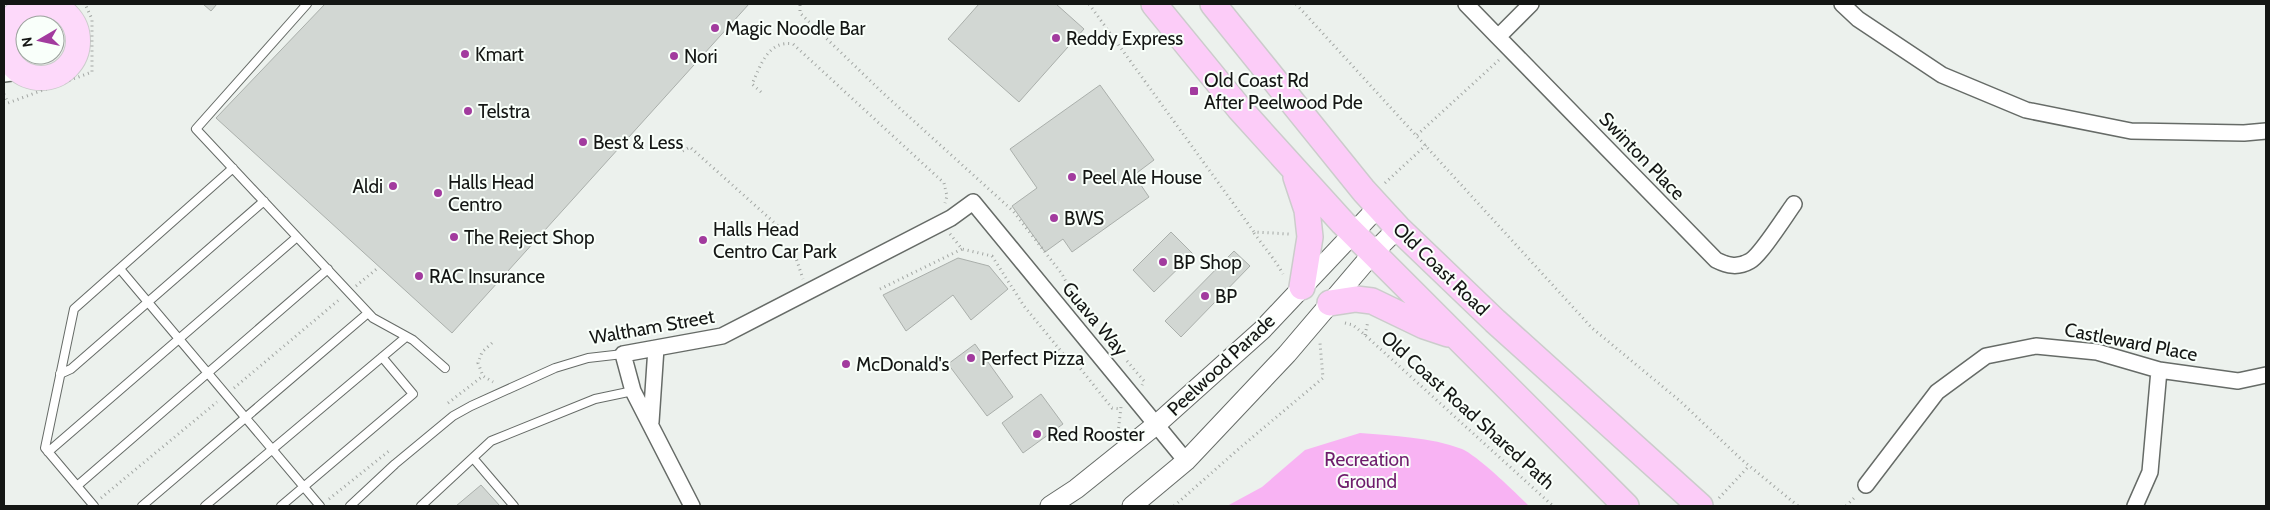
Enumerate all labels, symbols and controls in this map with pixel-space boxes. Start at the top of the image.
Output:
north arrow [15,15,65,65]
place label: Magic Noodle Bar [725,17,866,40]
marker: Magic Noodle Bar [709,22,721,34]
place label: Reddy Express [1066,27,1183,50]
marker: Reddy Express [1050,32,1062,44]
text: N [17,36,37,48]
place label: Kmart [475,43,525,66]
place label: Nori [684,45,718,68]
marker: Kmart [459,48,471,60]
marker: Nori [668,50,680,62]
place label: Old Coast Rd After Peelwood Pde [1204,69,1363,114]
marker: Old Coast Rd After Peelwood Pde [1188,85,1200,97]
place label: Telstra [478,100,530,123]
marker: Telstra [462,105,474,117]
street label: Swinton Place [1594,107,1690,205]
place label: Best & Less [593,131,683,154]
marker: Best & Less [577,136,589,148]
place label: Peel Ale House [1082,166,1202,189]
place label: Halls Head Centro [448,171,534,216]
marker: Peel Ale House [1066,171,1078,183]
place label: Aldi [352,175,383,198]
marker: Aldi [387,180,399,192]
marker: Halls Head Centro [432,187,444,199]
place label: BWS [1064,207,1104,230]
marker: BWS [1048,212,1060,224]
street label: Old Coast Road [1388,217,1494,321]
place label: Halls Head Centro Car Park [713,218,837,263]
place label: The Reject Shop [464,226,595,249]
marker: The Reject Shop [448,231,460,243]
marker: Halls Head Centro Car Park [697,234,709,246]
place label: BP Shop [1173,251,1242,274]
marker: BP Shop [1157,256,1169,268]
place label: RAC Insurance [429,265,545,288]
marker: RAC Insurance [413,270,425,282]
street label: Guava Way [1057,277,1133,361]
place label: BP [1215,285,1237,308]
marker: BP [1199,290,1211,302]
street label: Waltham Street [588,305,717,349]
street label: Peelwood Parade [1162,309,1280,421]
street label: Castleward Place [2062,318,2200,366]
street label: Old Coast Road Shared Path [1376,326,1560,494]
place label: Perfect Pizza [981,347,1084,370]
marker: Perfect Pizza [965,352,977,364]
place label: McDonald's [856,353,950,376]
marker: McDonald's [840,358,852,370]
place label: Red Rooster [1047,423,1145,446]
marker: Red Rooster [1031,428,1043,440]
park label: Recreation Ground [1324,448,1410,493]

